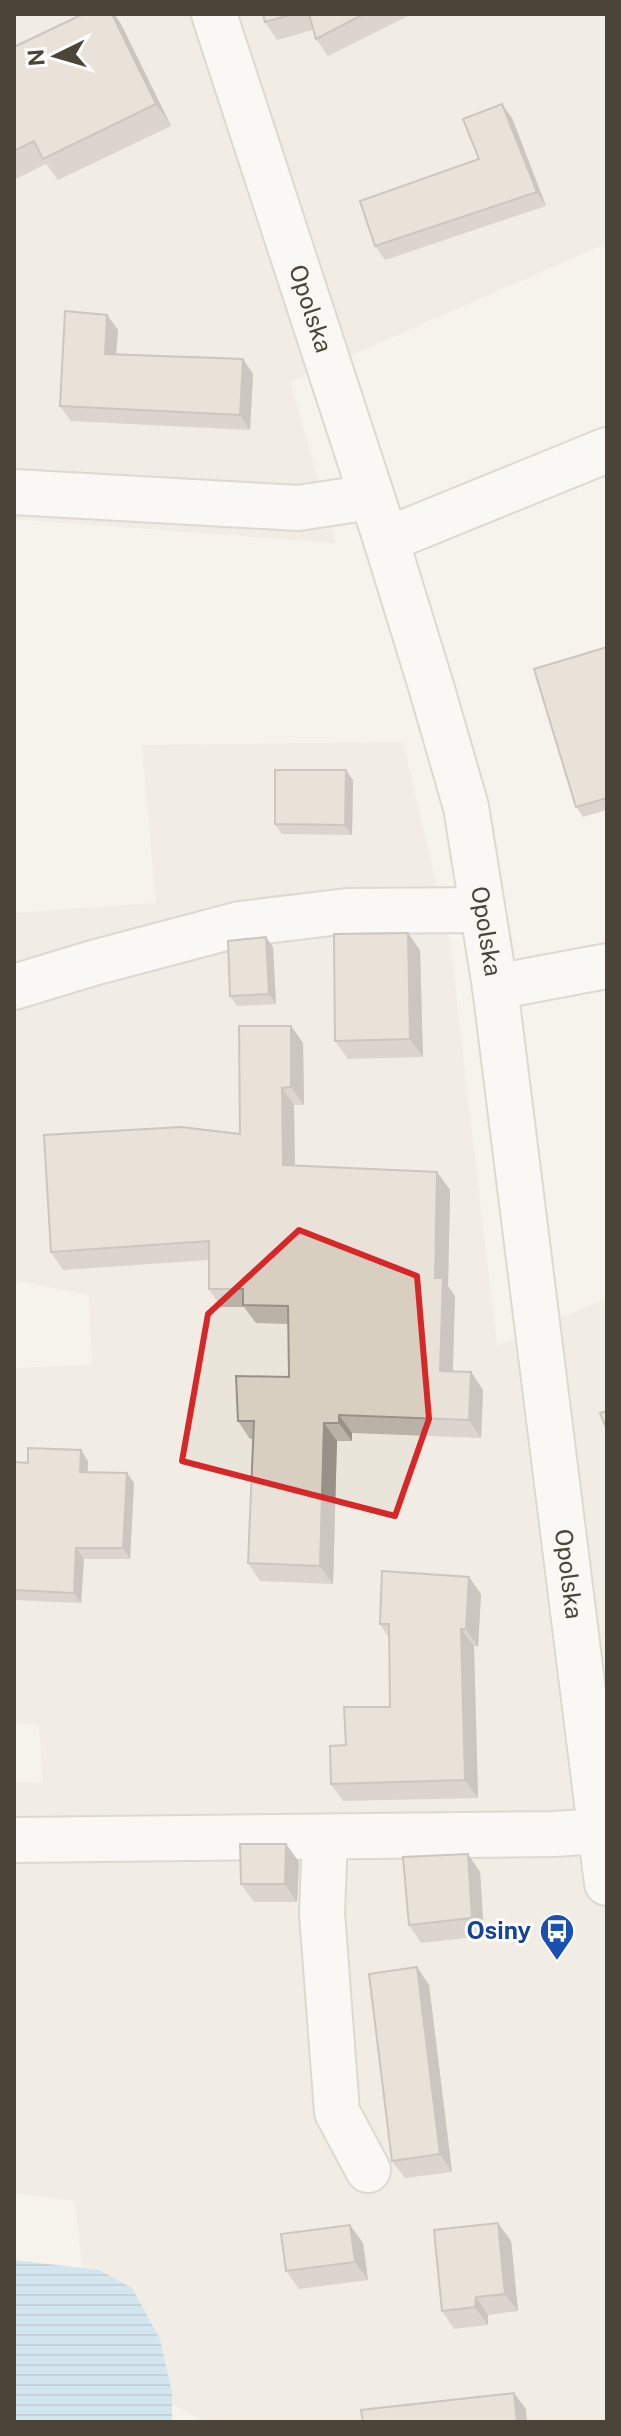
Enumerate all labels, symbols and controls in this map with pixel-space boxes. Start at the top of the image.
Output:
north arrow [16,16,96,96]
text: N [22,48,50,67]
street label: Opolska [284,261,339,356]
street label: Opolska [466,884,508,978]
street label: Opolska [550,1527,589,1621]
bus stop icon: Osiny [538,1912,576,1962]
place label: Osiny [467,1916,531,1944]

